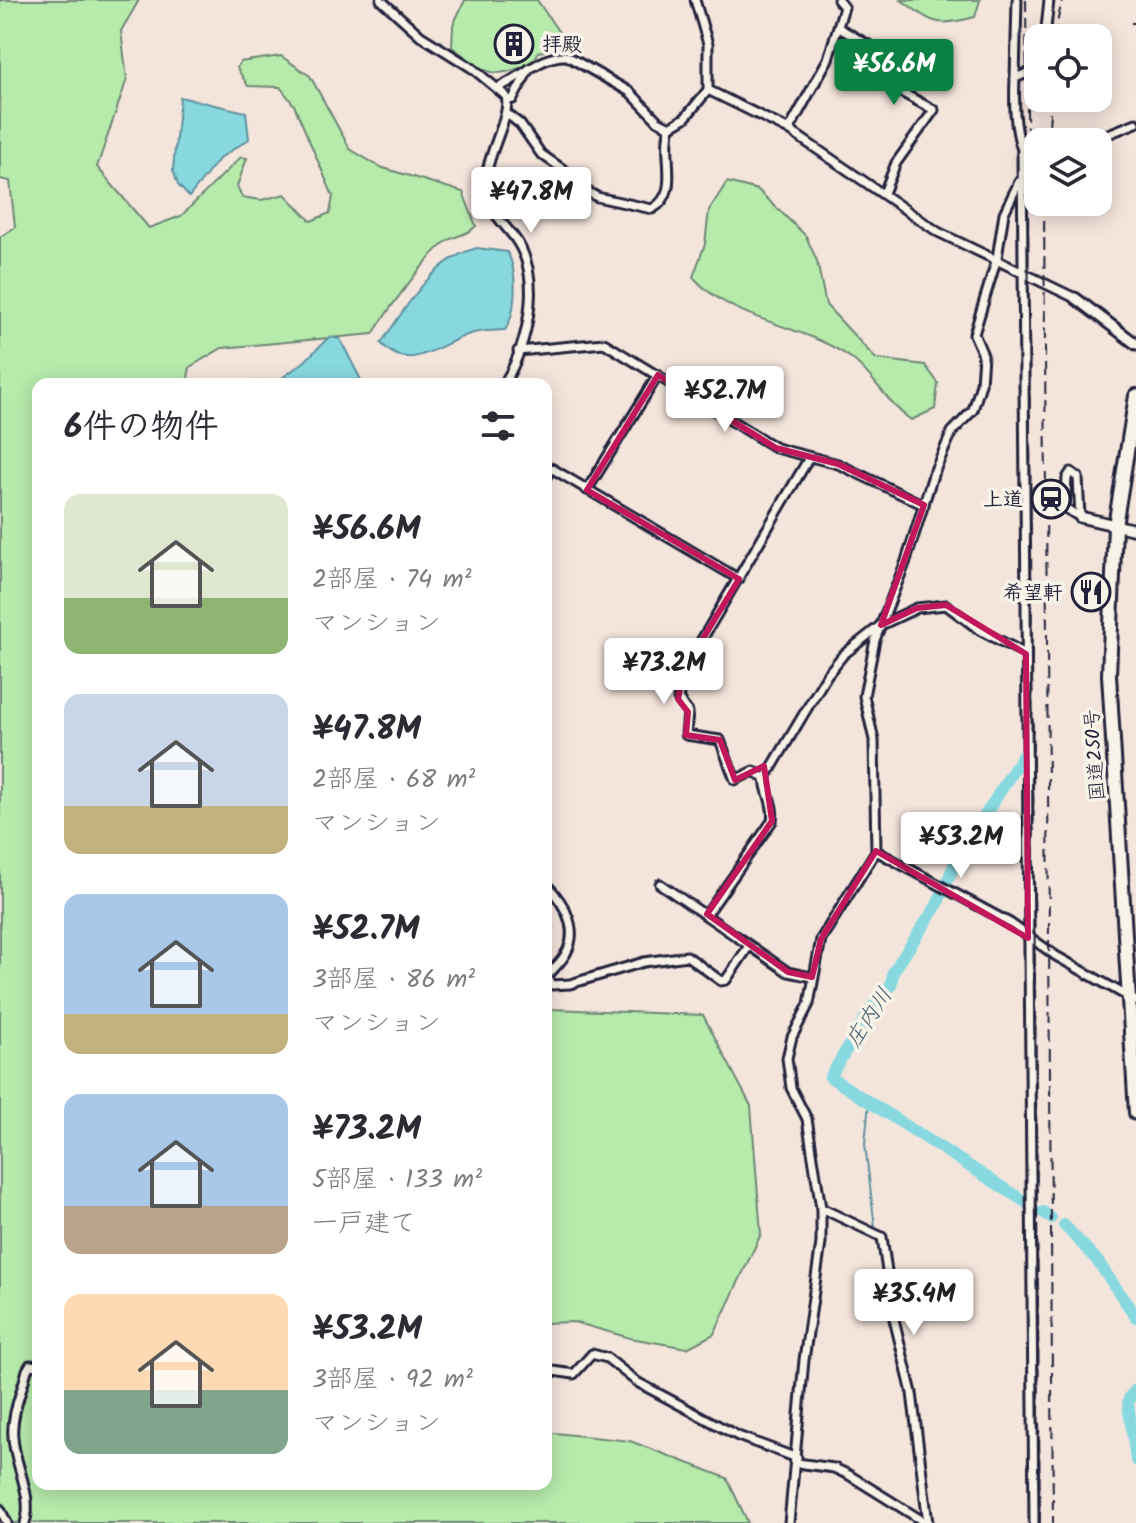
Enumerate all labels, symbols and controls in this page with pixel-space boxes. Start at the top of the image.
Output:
building icon: 拝殿 [493,23,535,65]
map controls [1024,24,1112,216]
button: locate [1024,24,1112,112]
place label: 拝殿 [542,30,582,62]
pin: ¥56.6M [829,39,959,107]
text: ¥56.6M [852,44,936,86]
button: layers [1024,128,1112,216]
pin: ¥47.8M [466,167,596,235]
text: ¥47.8M [489,172,573,214]
pin: ¥52.7M [660,366,790,434]
text: ¥52.7M [684,371,766,413]
text: 6件の物件 [64,401,218,455]
icon: filters [476,404,520,448]
station icon: 上道 [1030,478,1072,520]
place label: 上道 [983,485,1023,517]
text: ¥56.6M [312,503,421,557]
icon: home [128,526,224,622]
text: 2部屋 · 74 m² [312,559,472,601]
restaurant icon: 希望軒 [1070,571,1112,613]
place label: 希望軒 [1003,578,1063,610]
text: マンション [312,603,441,645]
pin: ¥73.2M [599,638,729,706]
text: ¥73.2M [622,643,706,685]
text: ¥47.8M [312,703,421,757]
street label: 国道250号 [1077,708,1115,802]
icon: home [128,726,224,822]
text: 2部屋 · 68 m² [312,759,475,801]
text: マンション [312,803,441,845]
pin: ¥53.2M [896,812,1026,880]
text: ¥53.2M [919,817,1003,859]
text: ¥52.7M [312,903,420,957]
icon: home [128,926,224,1022]
text: 3部屋 · 86 m² [312,959,475,1001]
water label: 庄内川 [837,981,903,1056]
text: マンション [312,1003,441,1045]
text: ¥73.2M [312,1103,421,1157]
icon: home [128,1126,224,1222]
text: 5部屋 · 133 m² [312,1159,482,1201]
text: 一戸建て [312,1203,416,1245]
pin: ¥35.4M [849,1269,979,1337]
text: ¥35.4M [872,1274,956,1316]
text: ¥53.2M [312,1303,422,1357]
icon: home [128,1326,224,1422]
text: 3部屋 · 92 m² [312,1359,473,1401]
text: マンション [312,1403,441,1445]

